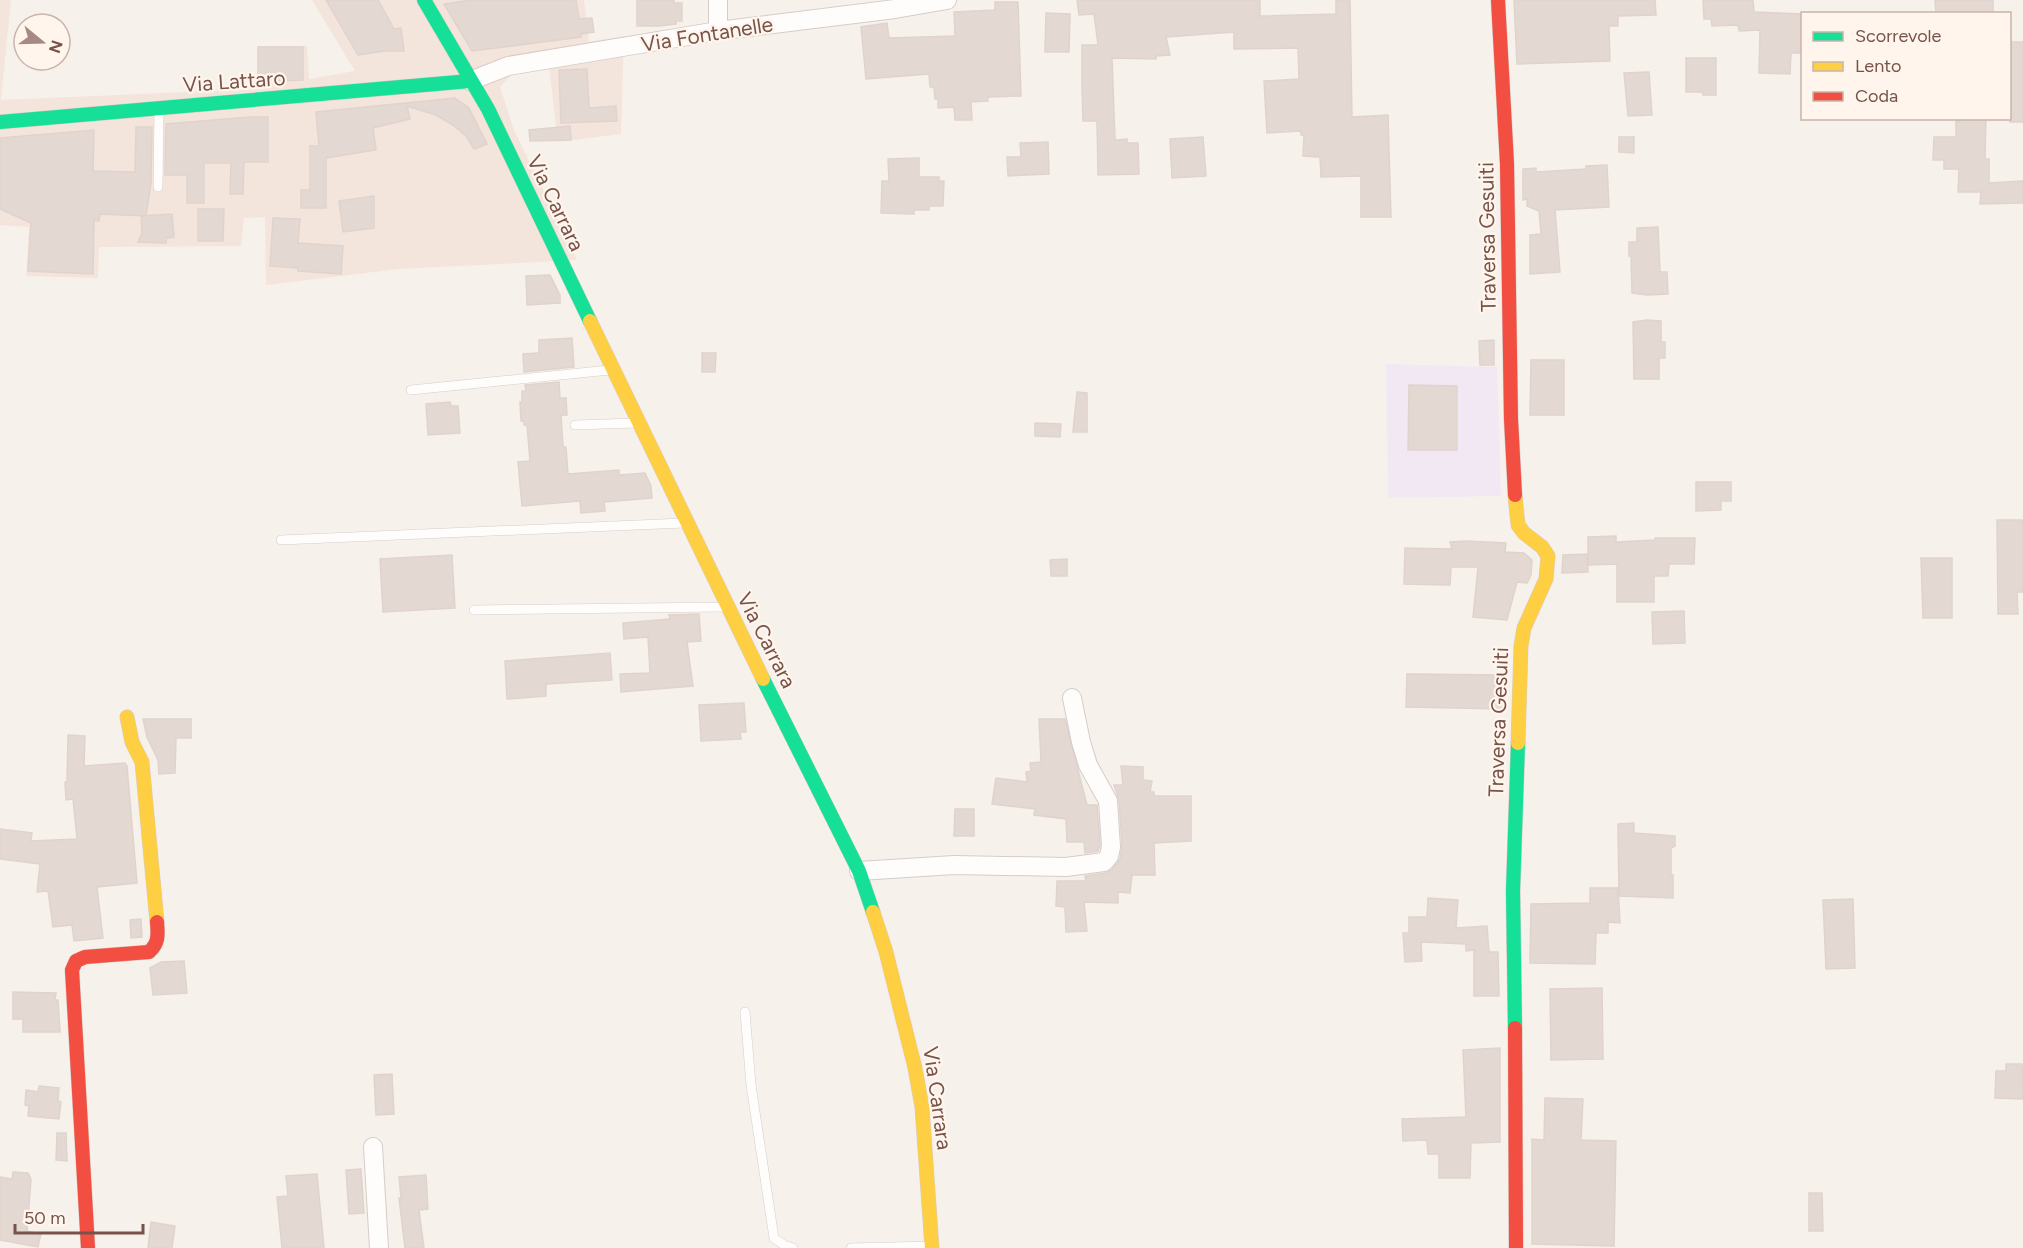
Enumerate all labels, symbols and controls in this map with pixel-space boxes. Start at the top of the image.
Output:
street label: Via Fontanelle [639,11,775,57]
north arrow [12,12,72,72]
legend [1801,12,2011,120]
text: Scorrevole [1855,25,1942,47]
text: N [45,38,67,56]
text: Lento [1855,55,1901,77]
street label: Via Lattaro [182,65,286,97]
text: Coda [1855,85,1898,107]
street label: Via Carrara [522,151,590,255]
street label: Traversa Gesuiti [1473,162,1501,312]
street label: Via Carrara [732,588,802,692]
street label: Traversa Gesuiti [1483,647,1513,797]
street label: Via Carrara [918,1045,958,1151]
scale bar [15,1197,142,1235]
text: 50 m [24,1207,66,1229]

